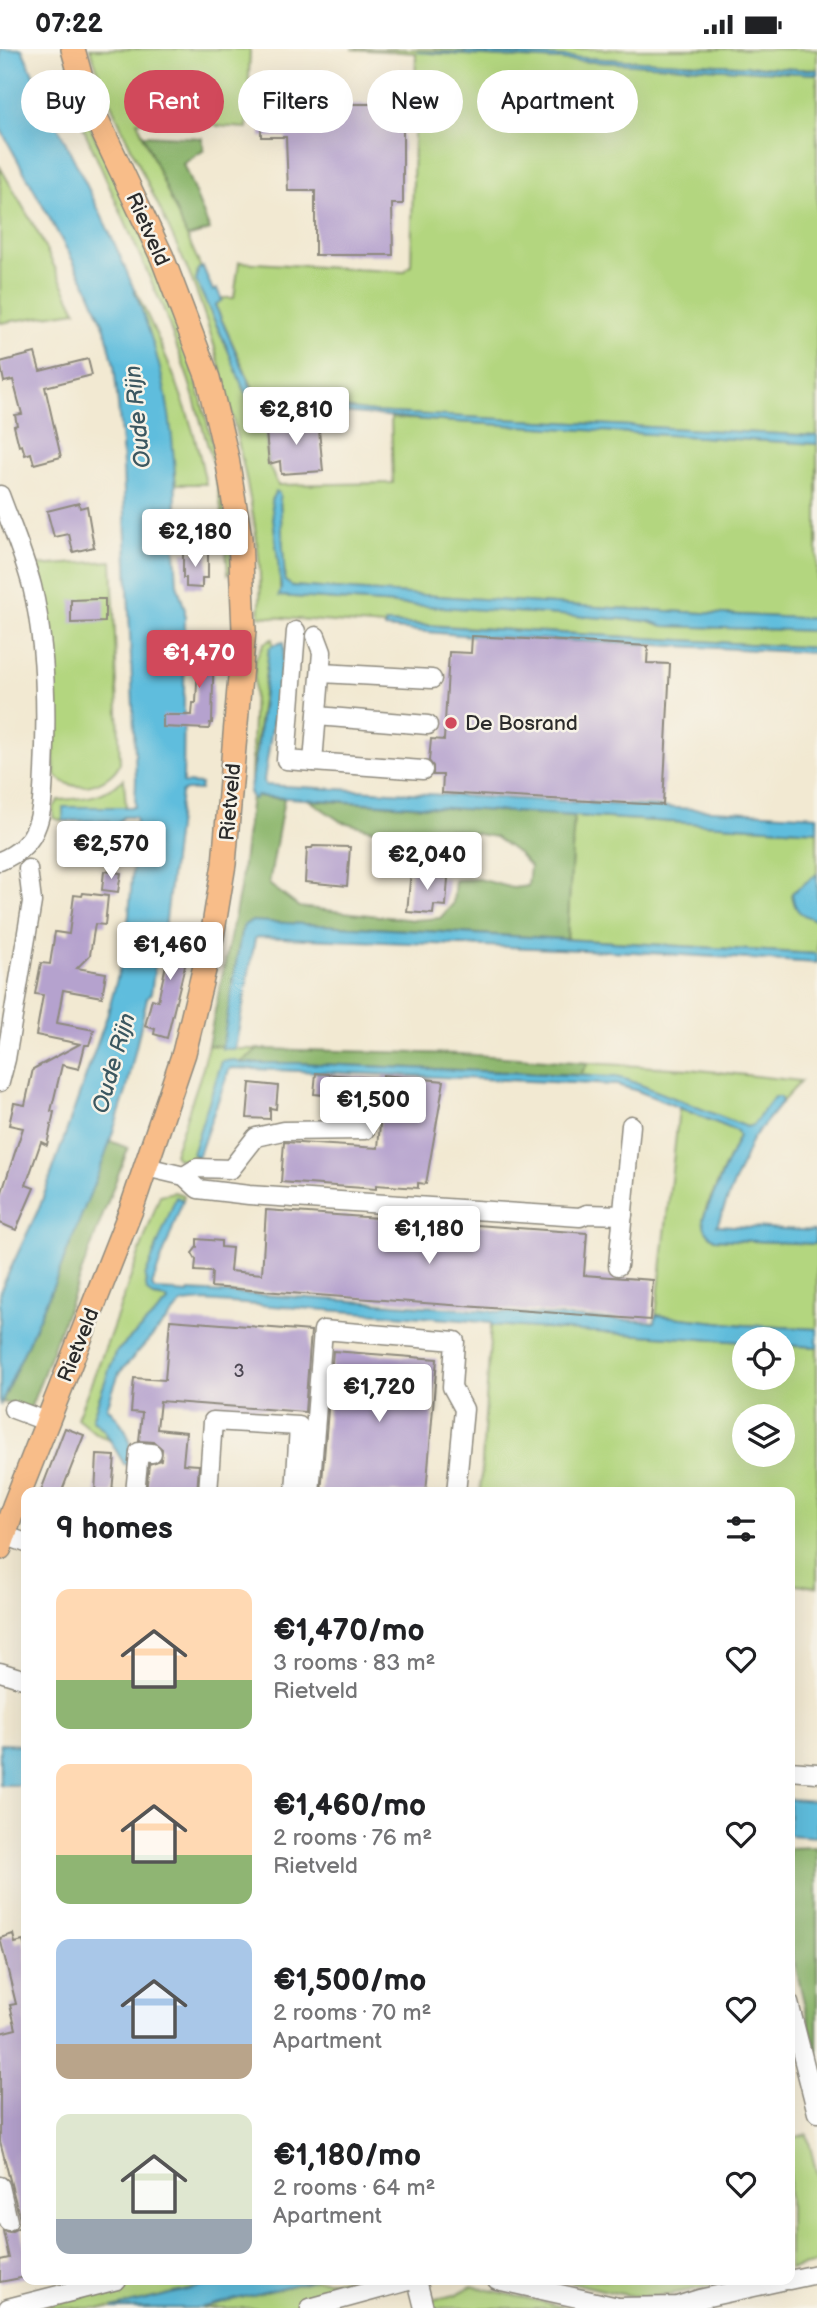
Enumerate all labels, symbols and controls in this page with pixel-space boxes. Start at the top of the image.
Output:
text: 07:22 [35,9,103,40]
chip: Buy [21,70,110,133]
chip: Rent [124,70,224,133]
chip: Filters [238,70,353,133]
chip: New [367,70,463,133]
chip: Apartment [477,70,638,133]
street label: Rietveld [120,189,175,270]
water label: Oude Rijn [119,364,157,470]
pin: €2,810 [239,387,353,447]
text: €2,810 [259,396,333,424]
pin: €2,180 [138,510,252,569]
text: €2,180 [158,518,232,546]
pin: €1,470 [142,631,256,690]
text: €1,470 [163,639,235,667]
place label: De Bosrand [465,711,578,736]
marker: De Bosrand [443,715,459,731]
street label: Rietveld [215,762,246,842]
pin: €2,570 [54,821,168,881]
text: €2,570 [73,830,149,858]
pin: €2,040 [370,833,484,892]
text: €2,040 [388,841,466,869]
pin: €1,460 [113,923,227,982]
text: €1,460 [133,931,207,959]
water label: Oude Rijn [86,1010,142,1117]
pin: €1,500 [316,1077,430,1137]
text: €1,500 [336,1086,410,1114]
pin: €1,180 [372,1207,486,1266]
text: €1,180 [394,1215,464,1243]
street label: Rietveld [52,1305,105,1386]
map controls [732,1327,795,1467]
button: locate [732,1327,795,1390]
house number: 3 [233,1361,245,1382]
pin: €1,720 [322,1365,436,1424]
text: €1,720 [343,1373,415,1401]
button: layers [732,1404,795,1467]
icon: filters [722,1510,760,1548]
text: 9 homes [56,1511,173,1547]
text: €1,470/mo [273,1613,425,1649]
icon: home [112,1617,196,1701]
icon: heart [722,1640,760,1678]
text: 3 rooms · 83 m² [273,1649,435,1677]
text: Rietveld [273,1677,358,1705]
text: €1,460/mo [273,1788,426,1824]
icon: home [112,1792,196,1876]
icon: heart [722,1815,760,1853]
text: 2 rooms · 76 m² [273,1824,432,1852]
text: Rietveld [273,1852,358,1880]
text: €1,500/mo [273,1963,426,1999]
icon: home [112,1967,196,2051]
icon: heart [722,1990,760,2028]
text: 2 rooms · 70 m² [273,1999,432,2027]
text: Apartment [273,2027,382,2055]
text: €1,180/mo [273,2138,421,2174]
icon: home [112,2142,196,2226]
icon: heart [722,2165,760,2203]
text: 2 rooms · 64 m² [273,2174,435,2202]
text: Apartment [273,2202,382,2230]

